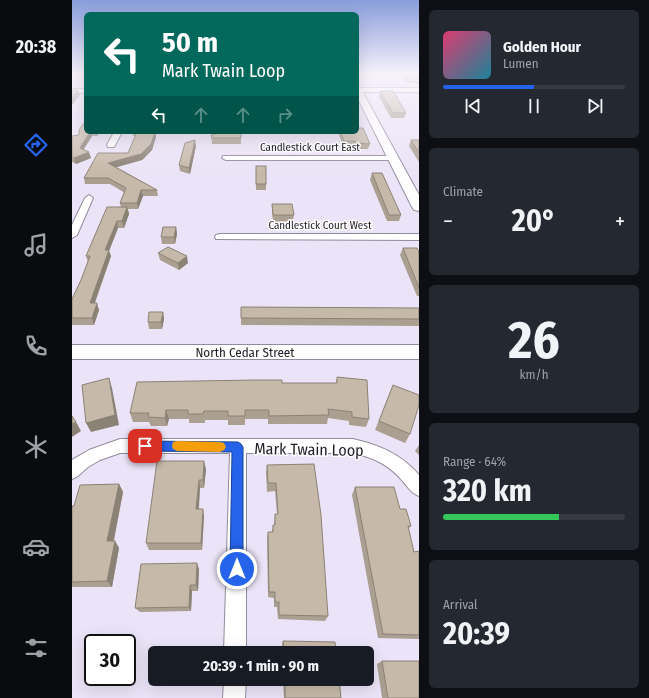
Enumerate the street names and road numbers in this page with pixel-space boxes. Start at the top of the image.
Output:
street label: Candlestick Court East [260,141,360,154]
street label: Candlestick Court West [268,219,372,232]
street label: North Cedar Street [195,345,295,360]
street label: Mark Twain Loop [254,439,364,460]

